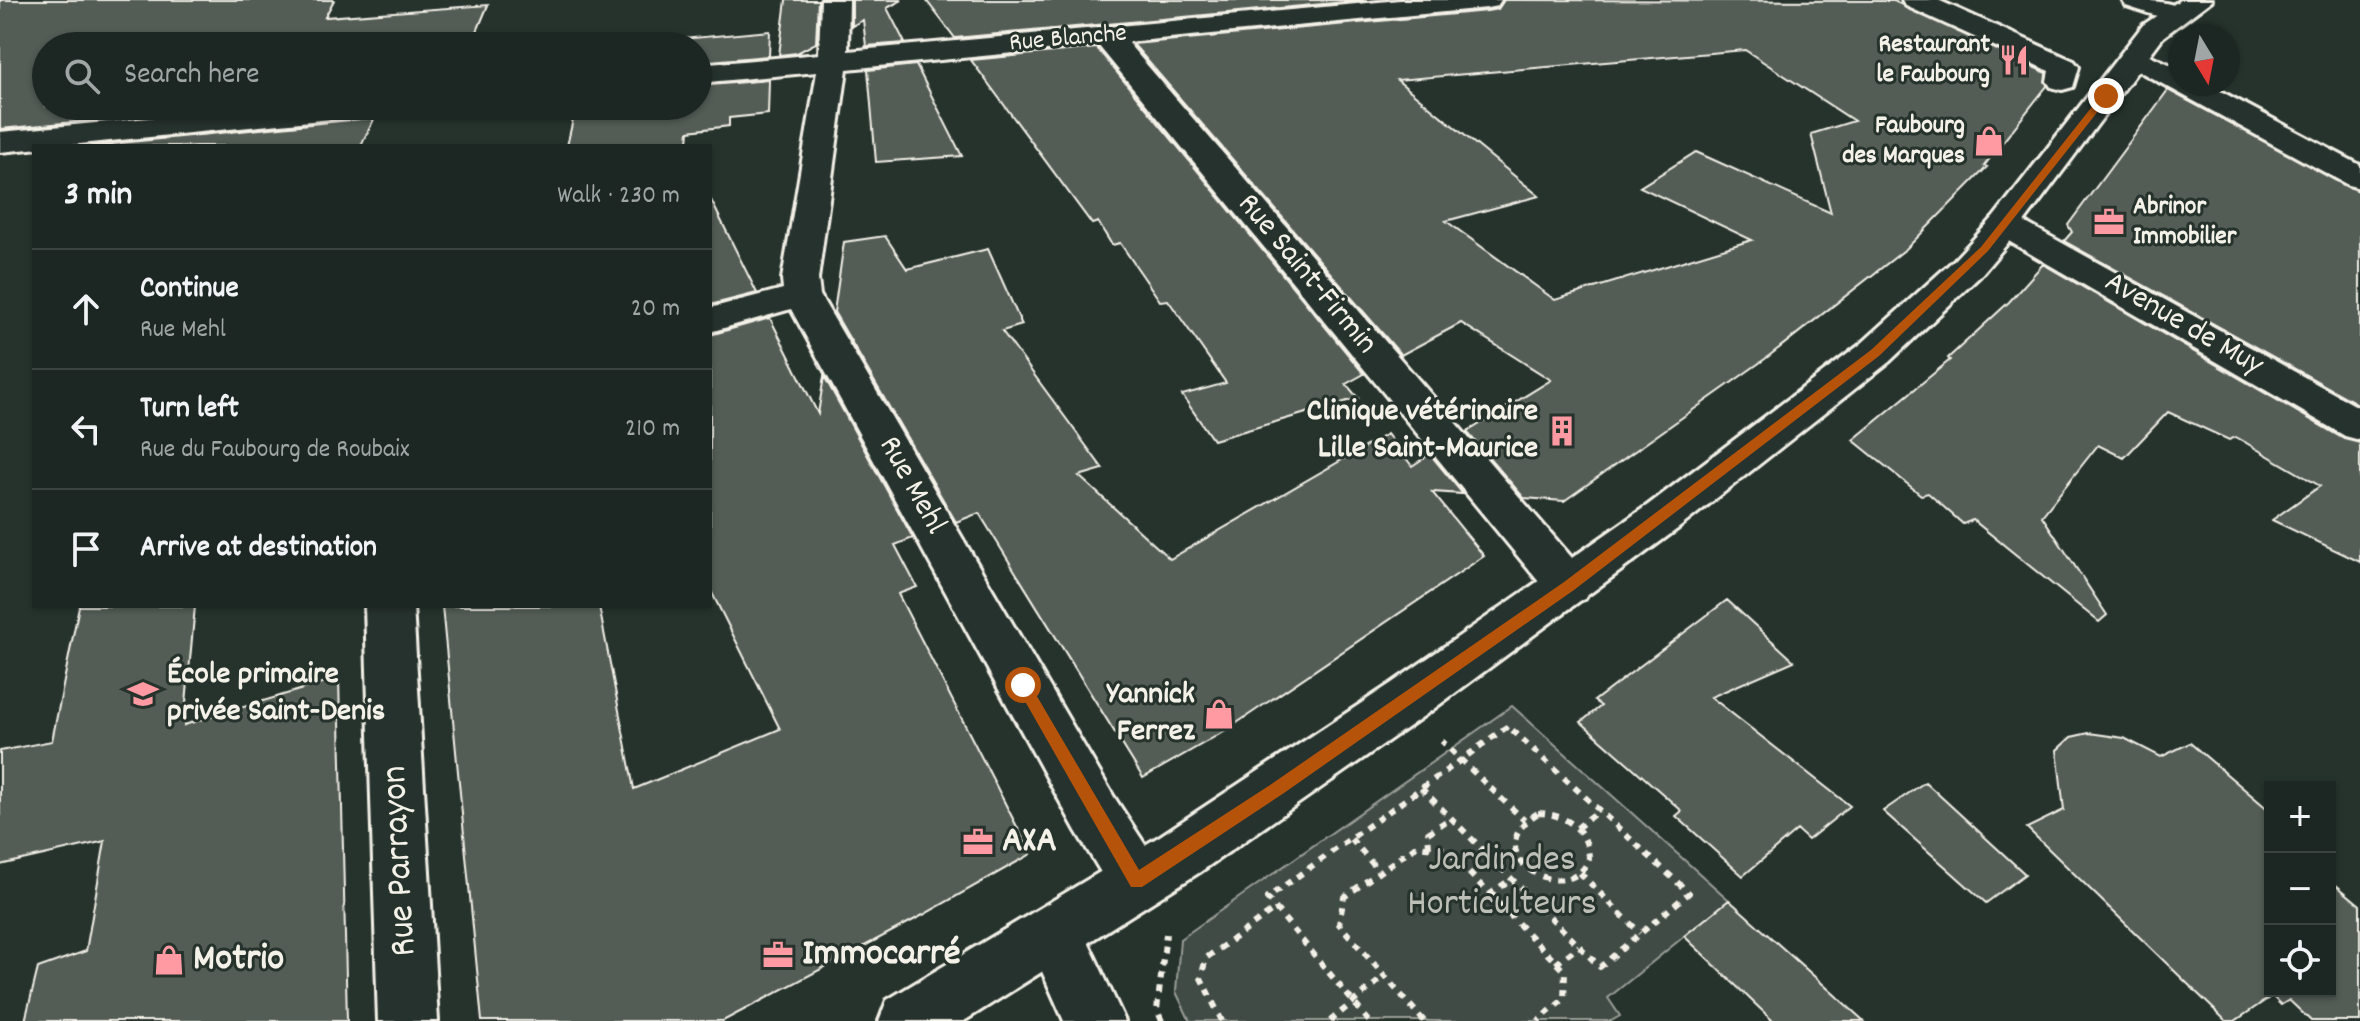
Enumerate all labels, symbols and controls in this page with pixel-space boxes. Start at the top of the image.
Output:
street label: Rue Blanche [1008,15,1128,63]
north arrow [2168,24,2240,96]
place label: Restaurant le Faubourg [1876,27,1990,94]
search box [32,32,712,120]
restaurant icon: Restaurant le Faubourg [1997,43,2031,77]
icon: search [60,54,104,98]
text: Search here [124,55,260,98]
route end [2088,78,2124,114]
place label: Faubourg des Marques [1842,108,1965,175]
shop icon: Faubourg des Marques [1972,124,2006,158]
text: 3 min [64,172,132,221]
text: Walk · 230 m [557,178,680,215]
street label: Rue Saint-Firmin [1225,184,1387,366]
place label: Abrinor Immobilier [2133,189,2237,256]
office icon: Abrinor Immobilier [2092,205,2126,239]
street label: Avenue de Muy [2095,261,2272,390]
text: Continue [140,269,239,312]
icon: ahead [64,287,108,331]
text: 20 m [631,291,680,328]
text: Rue Mehl [140,312,226,349]
text: Turn left [140,389,239,432]
place label: Clinique vétérinaire Lille Saint-Maurice [1307,390,1538,473]
icon: left [64,407,108,451]
text: 210 m [625,411,680,448]
building icon: Clinique vétérinaire Lille Saint-Maurice [1545,414,1579,448]
street label: Rue Mehl [865,429,957,544]
text: Rue du Faubourg de Roubaix [140,432,410,469]
icon: arrive [64,527,108,571]
text: Arrive at destination [140,528,377,571]
place label: École primaire privée Saint-Denis [167,653,385,736]
route start [1005,667,1041,703]
place label: Yannick Ferrez [1106,673,1196,756]
school or university icon: École primaire privée Saint-Denis [126,677,160,711]
shop icon: Yannick Ferrez [1202,697,1236,731]
street label: Rue Parrayon [369,764,433,958]
map controls [2264,781,2336,997]
button: + [2264,781,2336,853]
place label: AXA [1002,815,1057,870]
office icon: AXA [961,825,995,859]
park label: Jardin des Horticulteurs [1407,834,1597,933]
button: − [2264,853,2336,925]
button: locate [2264,925,2336,997]
place label: Immocarré [802,928,961,983]
place label: Motrio [193,933,284,988]
office icon: Immocarré [761,938,795,972]
shop icon: Motrio [152,943,186,977]

